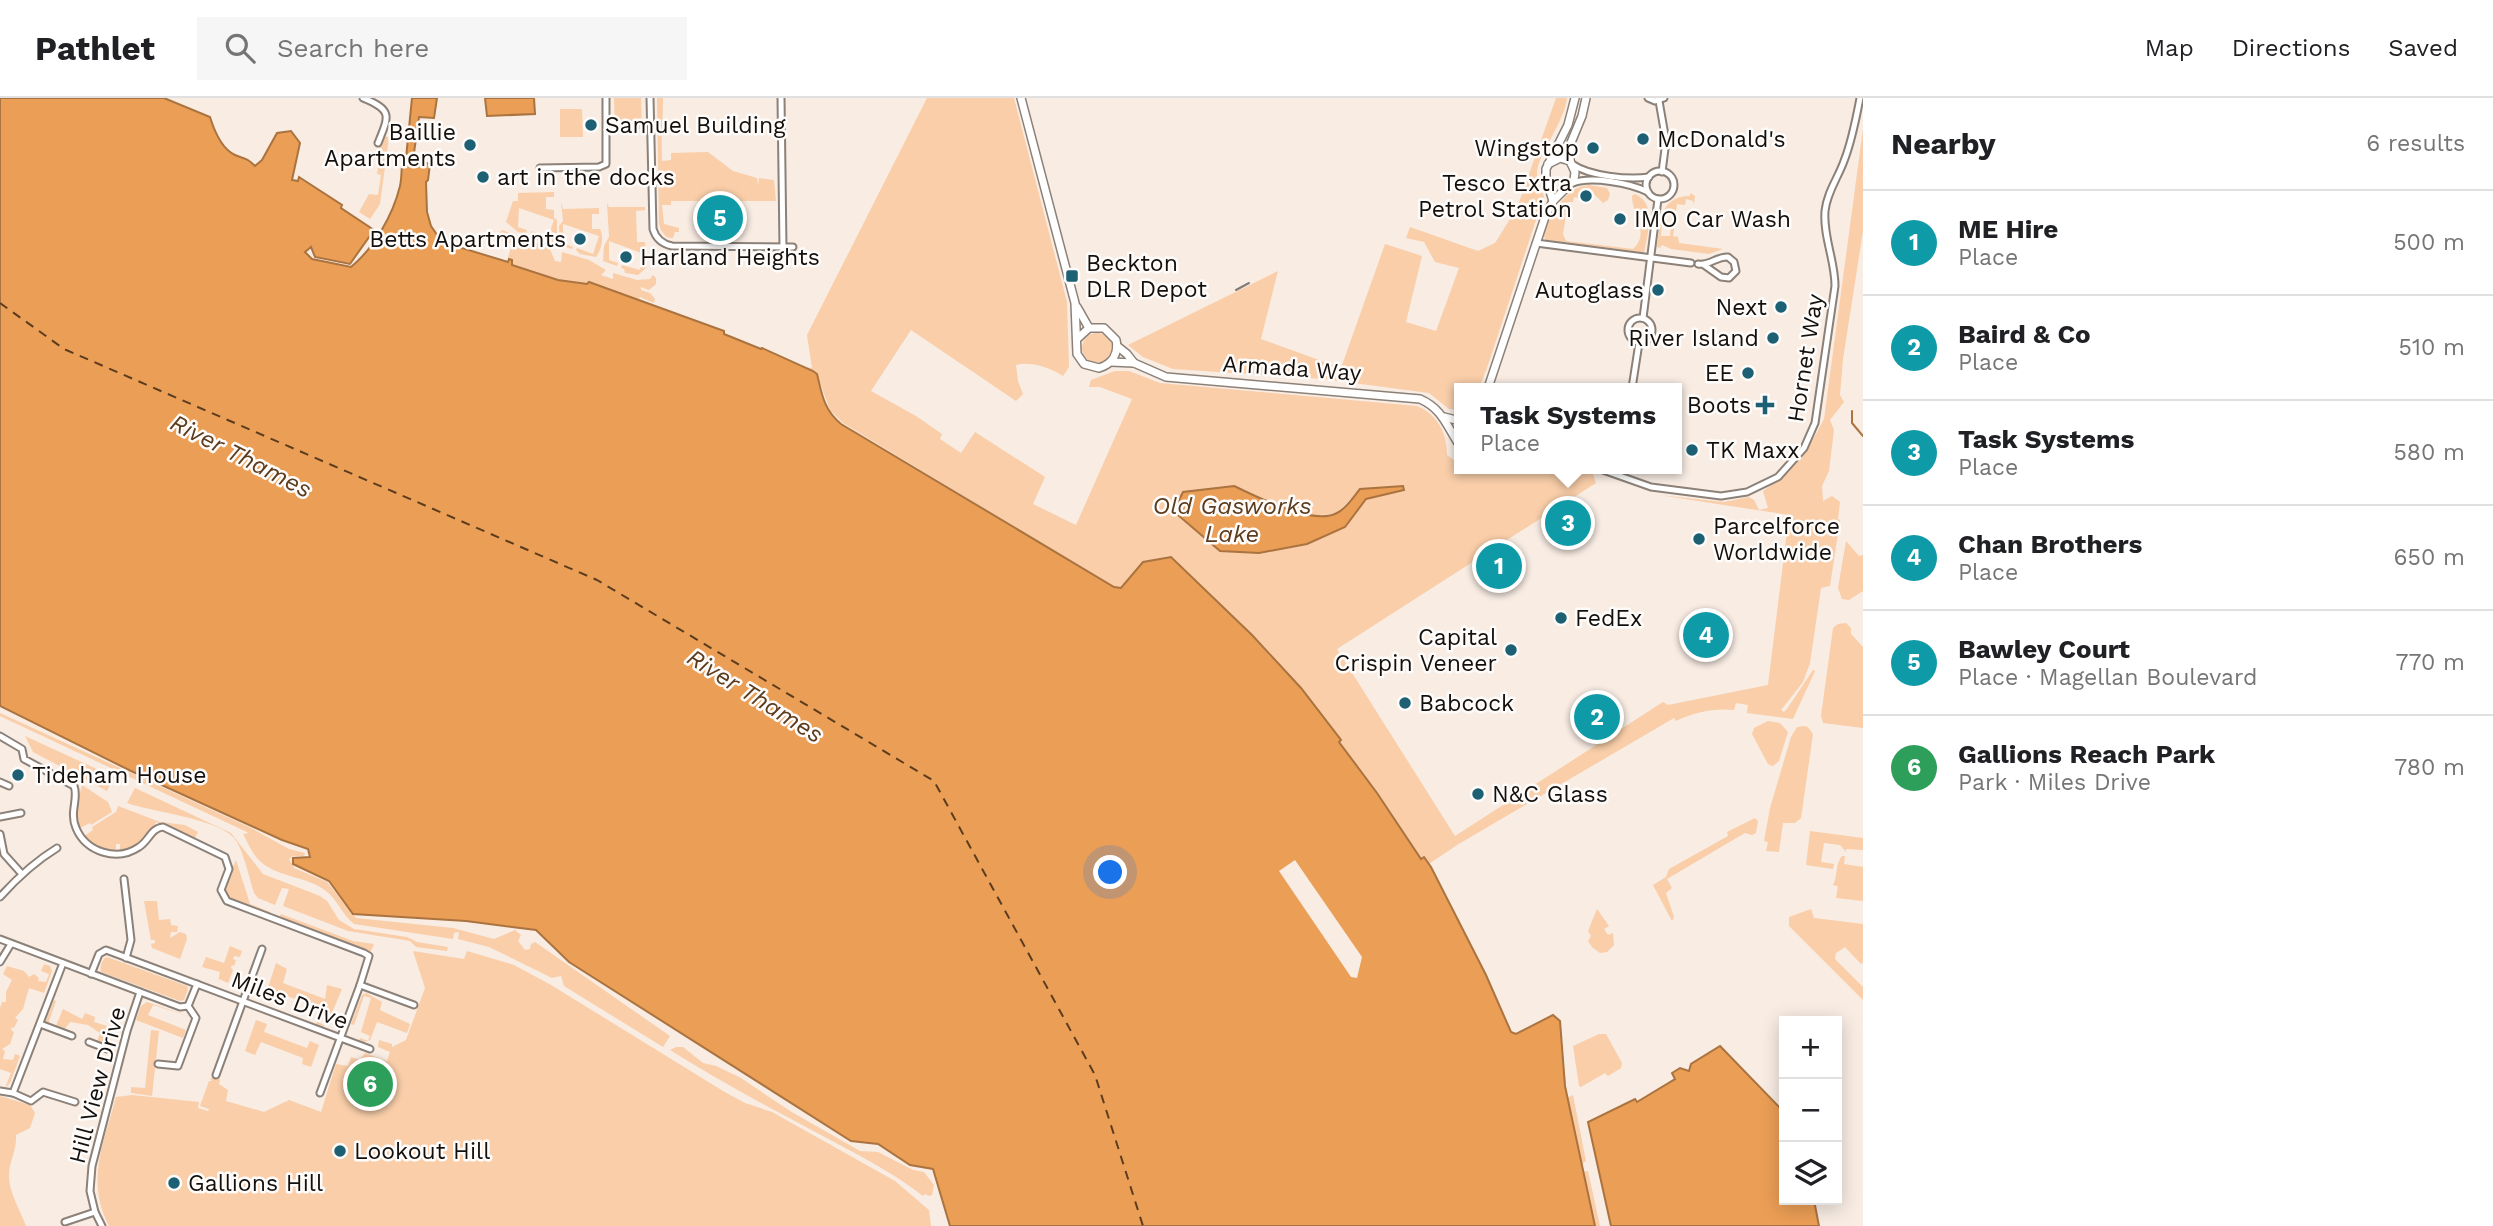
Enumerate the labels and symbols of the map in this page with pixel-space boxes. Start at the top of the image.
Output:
place label: Samuel Building [605,112,786,139]
marker: Samuel Building [583,117,599,133]
place label: Baillie Apartments [324,119,456,172]
place label: McDonald's [1657,126,1786,153]
marker: McDonald's [1635,131,1651,147]
place label: Wingstop [1474,135,1579,162]
marker: Baillie Apartments [462,137,478,153]
marker: Wingstop [1585,140,1601,156]
place label: art in the docks [497,164,675,191]
marker: art in the docks [475,169,491,185]
place label: Tesco Extra Petrol Station [1418,170,1572,223]
marker: Tesco Extra Petrol Station [1578,188,1594,204]
pin: 5 [697,192,743,244]
place label: IMO Car Wash [1634,206,1791,233]
marker: IMO Car Wash [1612,211,1628,227]
place label: Betts Apartments [369,226,566,253]
marker: Betts Apartments [572,231,588,247]
place label: Harland Heights [640,244,820,271]
marker: Harland Heights [618,249,634,265]
place label: Beckton DLR Depot [1086,250,1207,303]
marker: Beckton DLR Depot [1064,268,1080,284]
place label: Autoglass [1535,277,1644,304]
marker: Autoglass [1650,282,1666,298]
street label: Hornet Way [1782,292,1829,424]
place label: Next [1716,294,1767,321]
marker: Next [1773,299,1789,315]
place label: River Island [1628,325,1759,352]
marker: River Island [1765,330,1781,346]
street label: Armada Way [1222,350,1362,387]
place label: EE [1705,360,1734,387]
marker: EE [1740,365,1756,381]
place label: Boots [1687,392,1751,419]
marker: Boots [1757,397,1773,413]
water label: River Thames [166,408,316,504]
place label: TK Maxx [1706,437,1800,464]
marker: TK Maxx [1684,442,1700,458]
water label: Old Gasworks Lake [1153,492,1311,548]
pin: 3 [1545,497,1591,549]
place label: Parcelforce Worldwide [1713,513,1840,566]
marker: Parcelforce Worldwide [1691,531,1707,547]
pin: 1 [1476,540,1522,592]
place label: FedEx [1575,605,1642,632]
pin: 4 [1683,609,1729,661]
marker: FedEx [1553,610,1569,626]
place label: Capital Crispin Veneer [1334,624,1497,677]
marker: Capital Crispin Veneer [1503,642,1519,658]
water label: River Thames [682,643,828,749]
place label: Babcock [1419,690,1514,717]
pin: 2 [1574,691,1620,743]
marker: Babcock [1397,695,1413,711]
place label: Tideham House [32,762,206,789]
marker: Tideham House [10,767,26,783]
place label: N&C Glass [1492,781,1608,808]
marker: N&C Glass [1470,786,1486,802]
your location [1093,855,1127,889]
street label: Miles Drive [227,966,352,1035]
street label: Hill View Drive [64,1004,131,1166]
pin: 6 [347,1058,393,1110]
place label: Lookout Hill [354,1138,490,1165]
marker: Lookout Hill [332,1143,348,1159]
place label: Gallions Hill [188,1170,323,1197]
marker: Gallions Hill [166,1175,182,1191]

